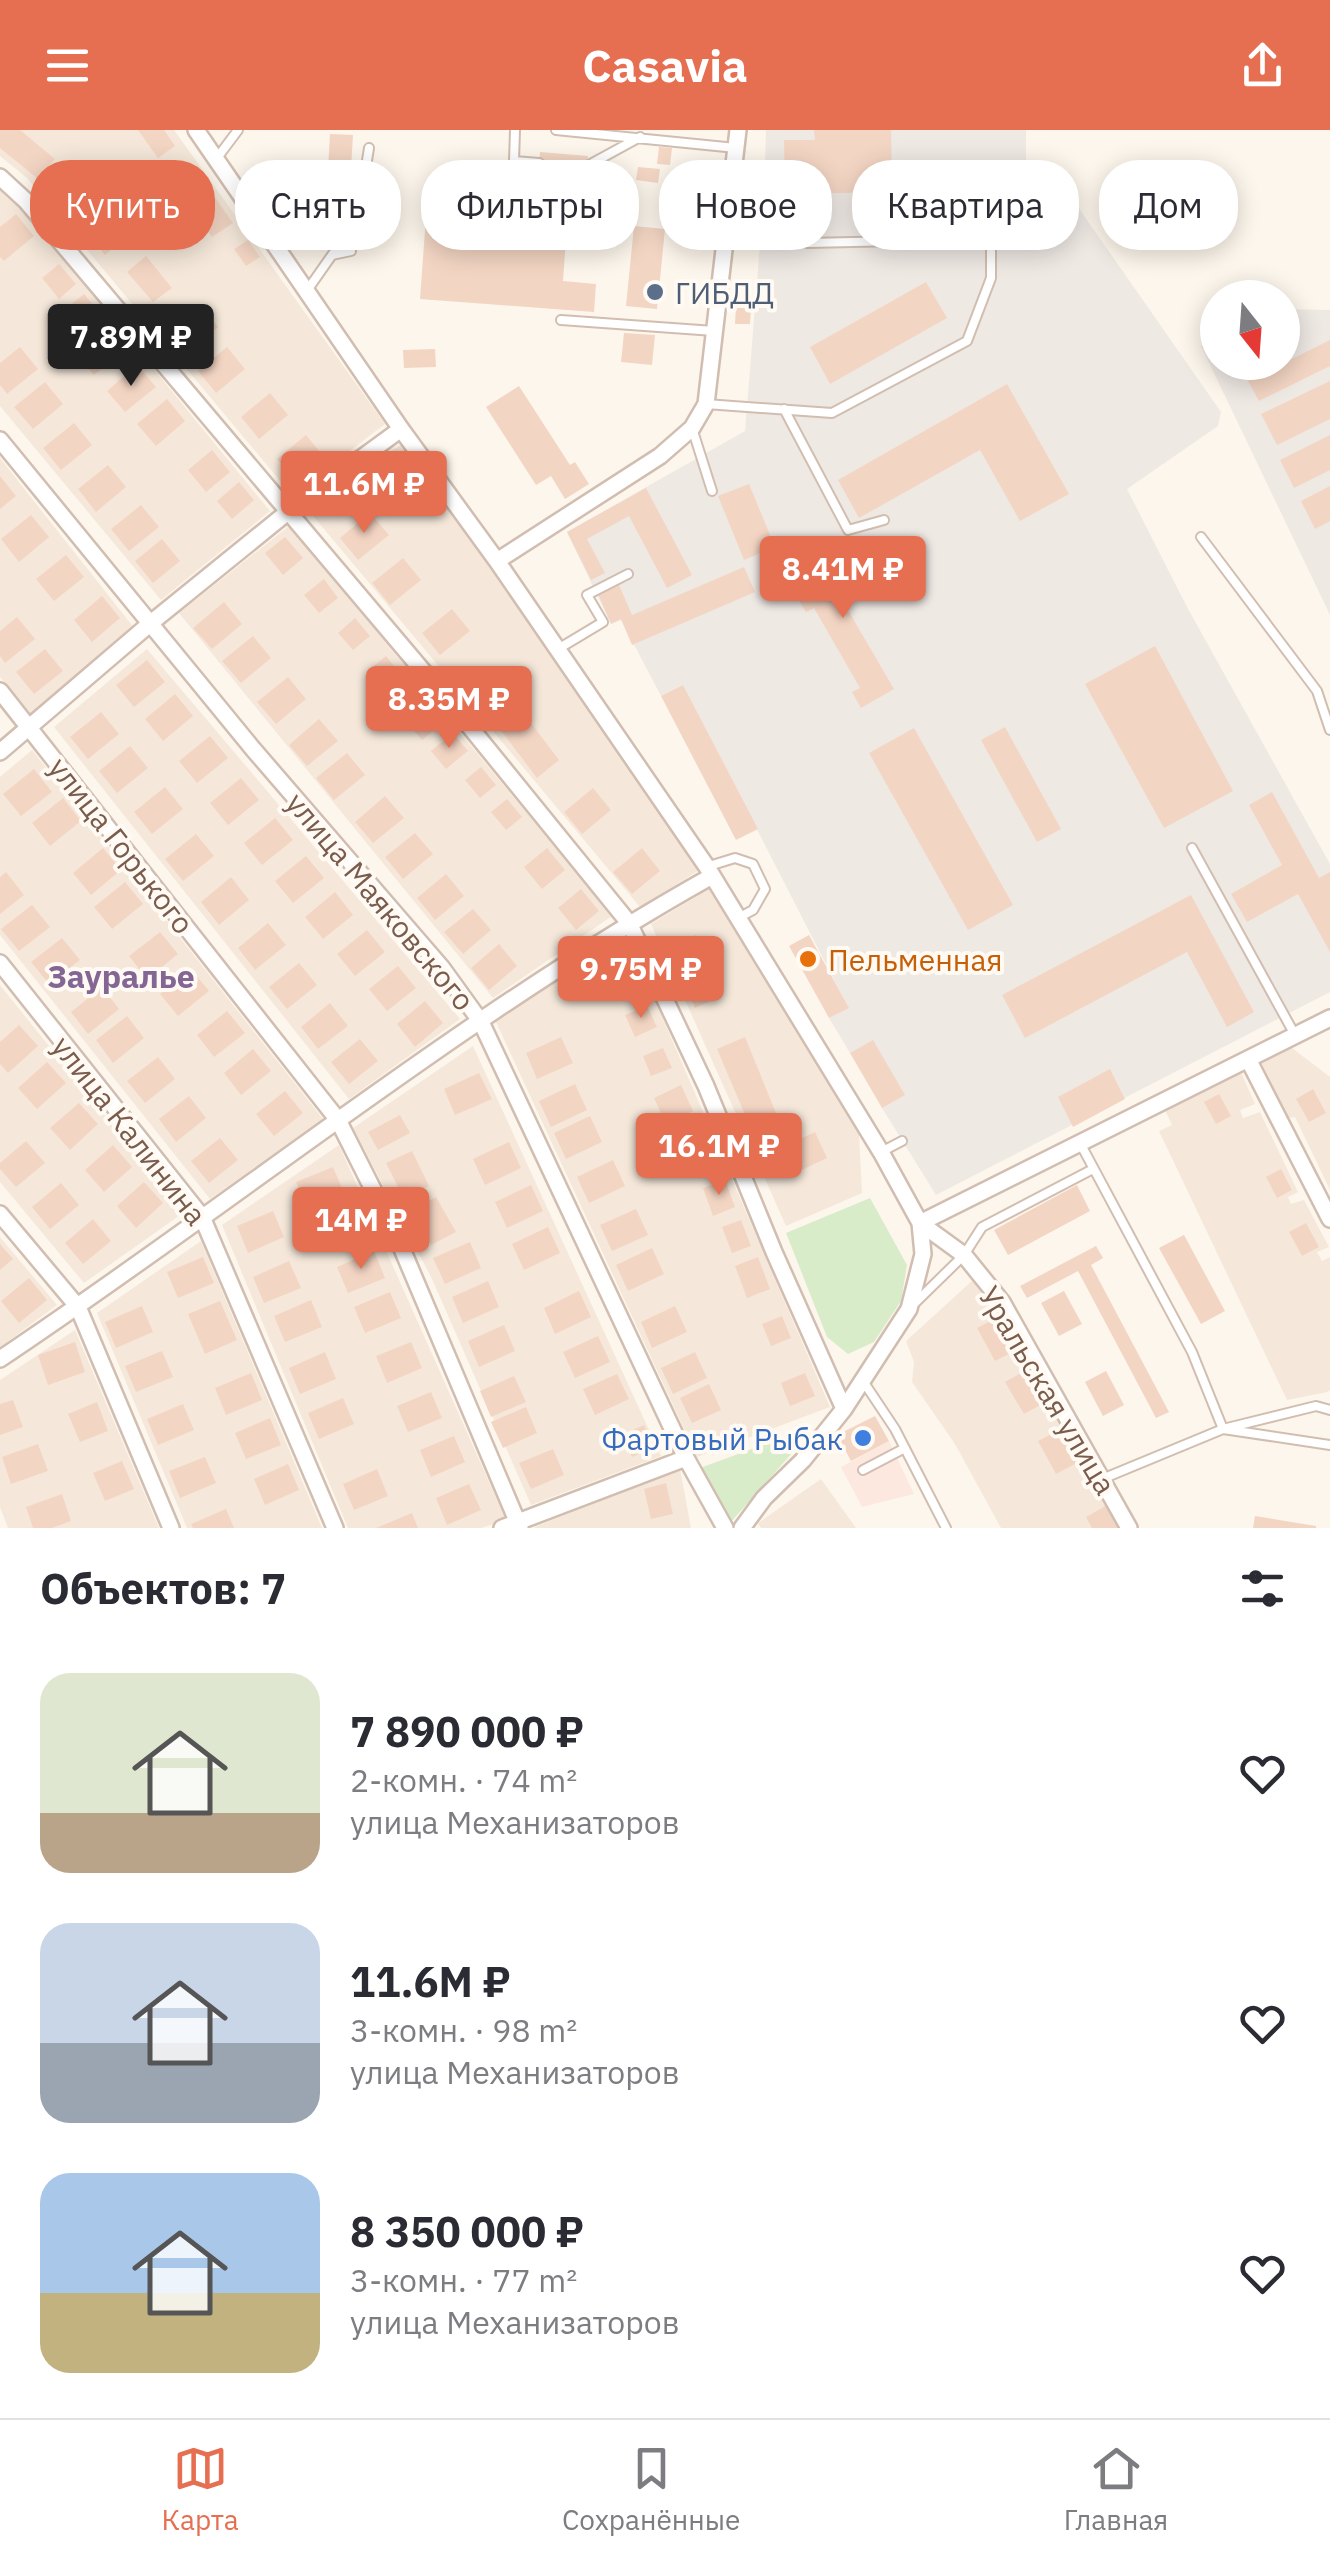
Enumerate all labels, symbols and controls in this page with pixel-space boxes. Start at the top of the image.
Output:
text: Casavia [582,36,748,94]
icon: menu [40,38,95,93]
icon: share [1235,38,1290,93]
chip: Купить [30,160,215,250]
chip: Снять [235,160,401,250]
chip: Фильтры [421,160,639,250]
chip: Новое [659,160,832,250]
chip: Квартира [852,160,1079,250]
chip: Дом [1099,160,1238,250]
place label: ГИБДД [675,273,774,312]
north arrow [1200,280,1300,380]
map controls [1200,280,1300,380]
marker: ГИБДД [644,281,666,303]
pin: 7.89M ₽ [39,304,223,389]
text: 7.89M ₽ [70,315,192,357]
pin: 11.6M ₽ [272,451,456,536]
text: 11.6M ₽ [303,462,425,504]
pin: 8.41M ₽ [751,536,935,621]
text: 8.41M ₽ [782,547,904,589]
pin: 8.35M ₽ [357,666,541,751]
text: 8.35M ₽ [388,677,510,719]
street label: улица Горького [41,749,203,941]
street label: улица Маяковского [278,784,484,1018]
pin: 9.75M ₽ [549,936,733,1021]
place label: Пельменная [828,940,1003,979]
text: 9.75M ₽ [580,947,702,989]
marker: Пельменная [797,948,819,970]
district label: Зауралье [47,955,195,997]
street label: улица Калинина [44,1027,216,1233]
pin: 16.1M ₽ [627,1113,811,1198]
text: 16.1M ₽ [658,1124,780,1166]
pin: 14M ₽ [291,1187,431,1272]
text: 14M ₽ [314,1198,408,1240]
street label: Уральская улица [970,1279,1126,1501]
place label: Фартовый Рыбак [602,1419,843,1458]
marker: Фартовый Рыбак [852,1427,874,1449]
text: Объектов: 7 [40,1561,286,1616]
icon: filters [1235,1561,1290,1616]
text: 7 890 000 ₽ [350,1704,584,1759]
icon: home [120,1713,240,1833]
icon: heart [1235,1746,1290,1801]
text: 2-комн. · 74 m² [350,1759,577,1801]
text: улица Механизаторов [350,1801,680,1843]
text: 11.6M ₽ [350,1954,511,2009]
icon: home [120,1963,240,2083]
icon: heart [1235,1996,1290,2051]
text: 3-комн. · 98 m² [350,2009,577,2051]
text: улица Механизаторов [350,2051,680,2093]
text: 8 350 000 ₽ [350,2204,584,2259]
icon: home [120,2213,240,2333]
icon: heart [1235,2246,1290,2301]
text: 3-комн. · 77 m² [350,2259,577,2301]
text: улица Механизаторов [350,2301,680,2343]
tab: Карта [162,2441,239,2538]
tab: Сохранённые [562,2441,740,2538]
tab: Главная [1064,2441,1168,2538]

